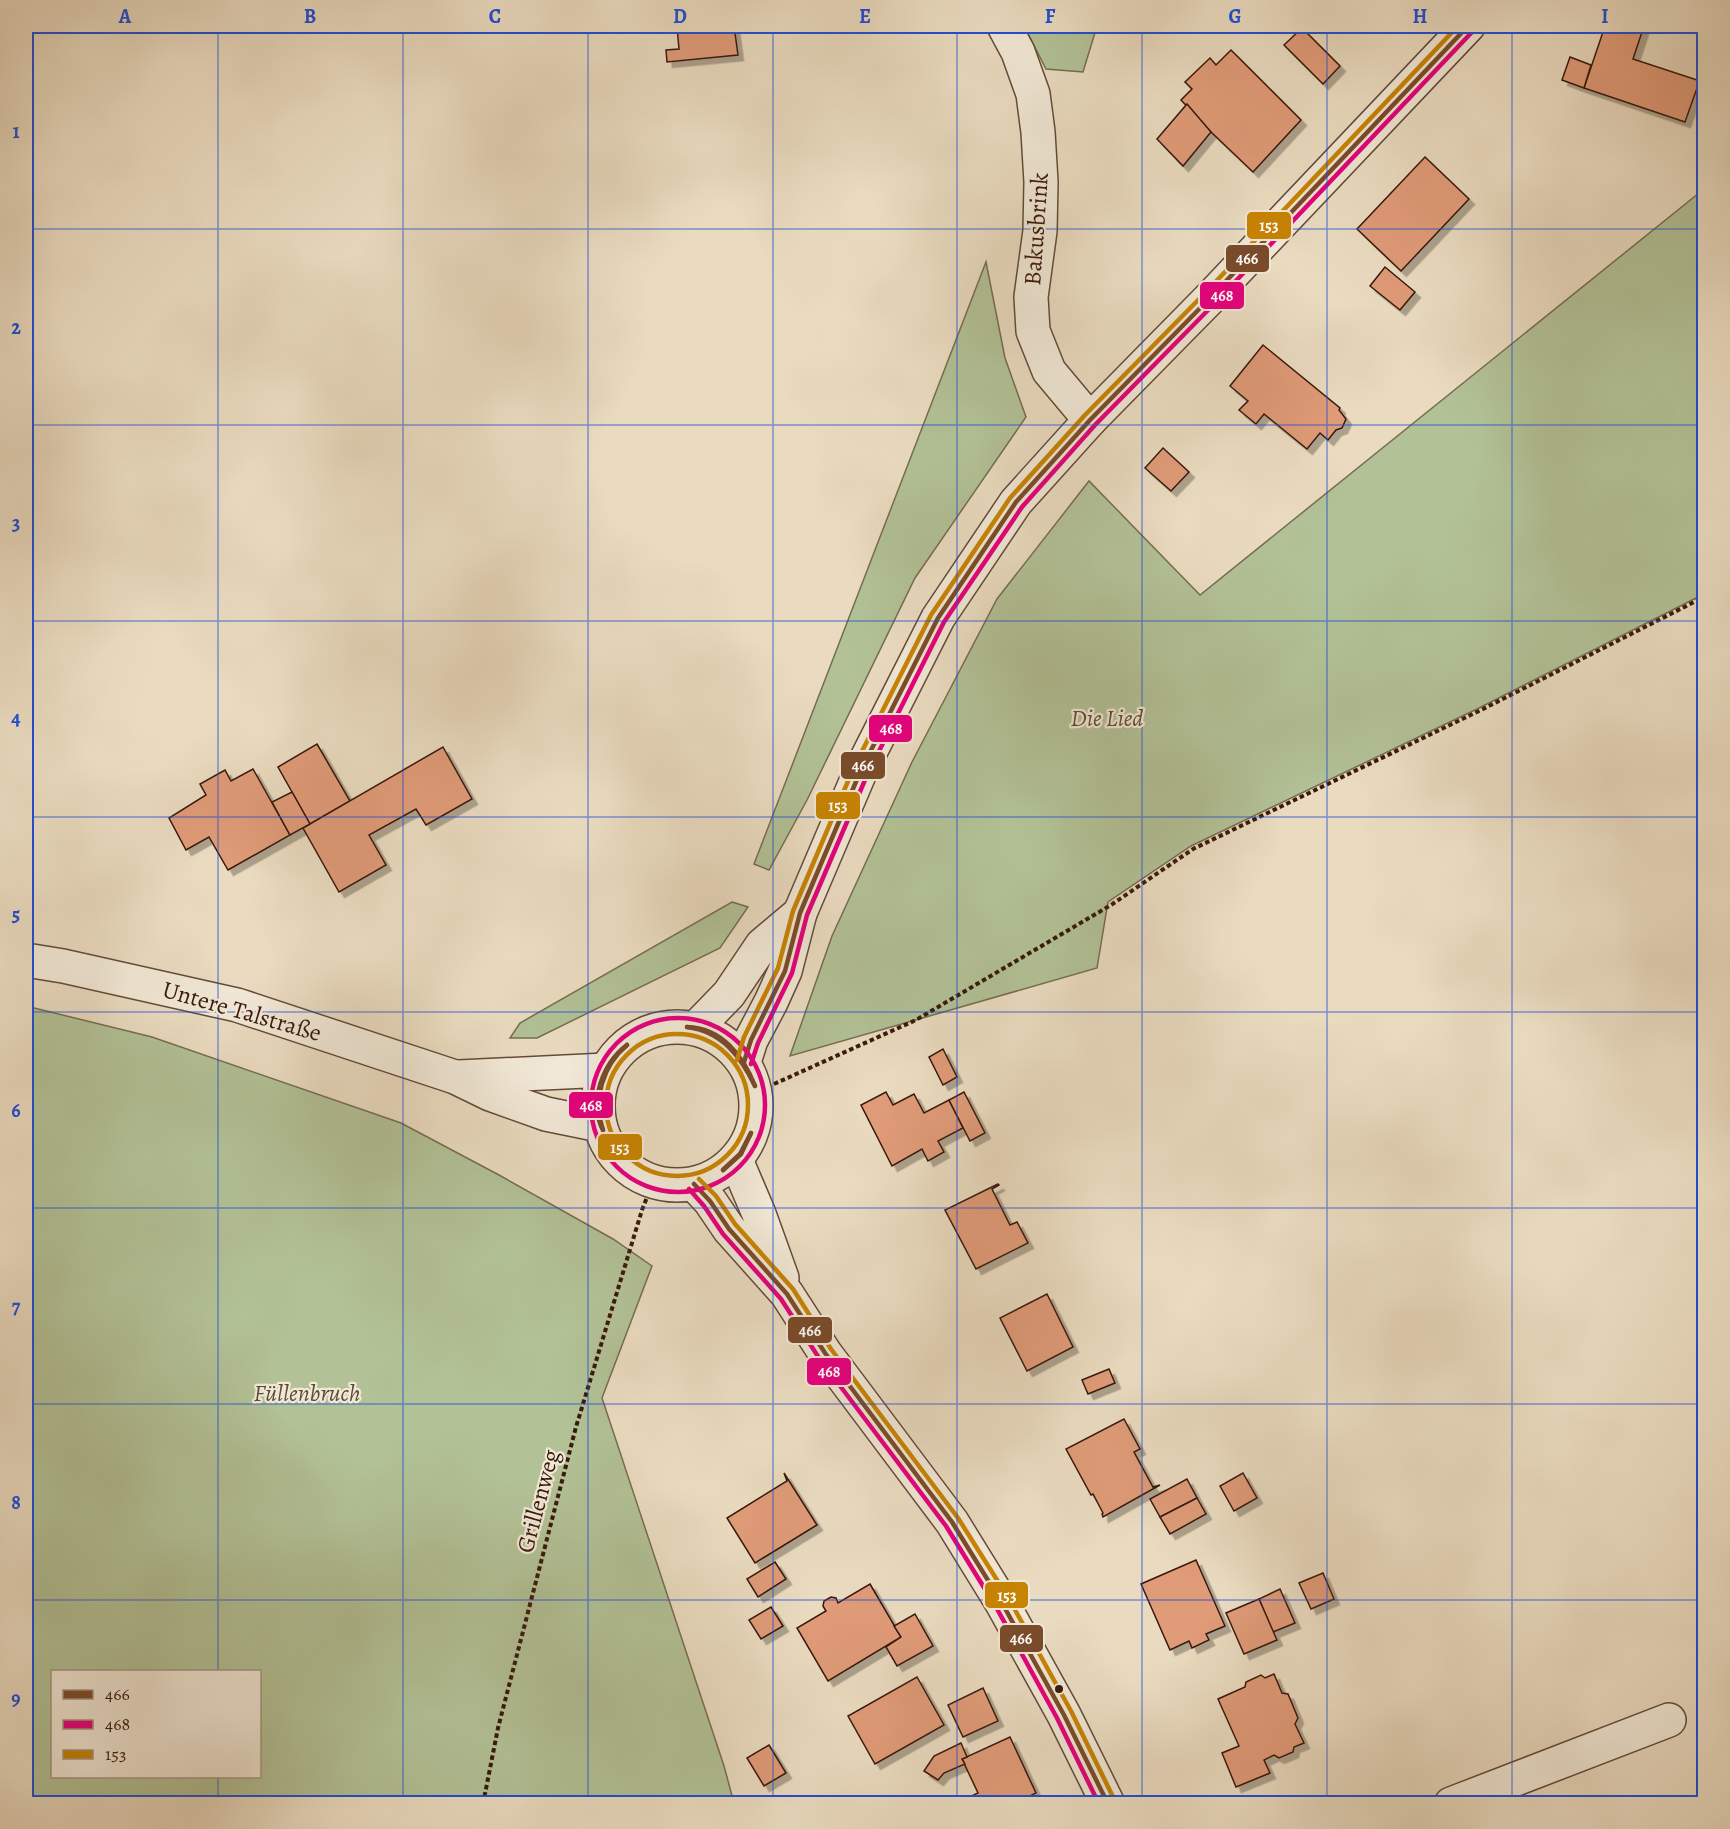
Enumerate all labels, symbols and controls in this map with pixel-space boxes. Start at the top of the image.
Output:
text: A [118,3,132,30]
text: B [304,3,316,30]
text: C [489,3,501,30]
text: D [673,3,687,30]
text: E [859,3,871,30]
text: F [1045,3,1056,30]
text: G [1228,3,1242,30]
text: H [1413,3,1428,30]
text: I [1601,3,1609,30]
text: 1 [12,118,20,145]
street label: Bakusbrink [1016,171,1056,287]
line badge: 153 [1246,211,1292,240]
text: 153 [1259,215,1279,237]
line badge: 466 [1225,244,1270,273]
text: 466 [1236,248,1259,270]
line badge: 468 [1199,281,1245,310]
text: 468 [1211,285,1234,307]
text: 2 [11,314,21,341]
text: 3 [12,510,20,537]
park label: Die Lied [1071,702,1143,734]
text: 4 [11,705,21,732]
line badge: 468 [868,714,913,743]
text: 468 [880,718,903,740]
line badge: 466 [840,751,886,780]
text: 466 [852,755,875,777]
line badge: 153 [815,791,861,820]
text: 153 [828,795,848,817]
text: 5 [12,901,20,928]
street label: Untere Talstraße [159,973,325,1049]
line badge: 468 [568,1091,614,1119]
text: 468 [580,1095,603,1117]
text: 6 [11,1097,21,1124]
line badge: 153 [597,1133,643,1161]
text: 153 [610,1137,630,1159]
text: 7 [12,1293,21,1320]
line badge: 466 [787,1316,833,1344]
text: 466 [799,1320,822,1342]
line badge: 468 [806,1357,852,1386]
text: 468 [818,1361,841,1383]
park label: Füllenbruch [254,1377,360,1409]
street label: Grillenweg [509,1446,567,1556]
text: 8 [11,1489,21,1516]
line badge: 153 [984,1581,1029,1609]
text: 153 [997,1585,1017,1607]
line badge: 466 [999,1624,1044,1653]
text: 466 [1010,1628,1033,1650]
legend [51,1670,261,1778]
text: 466 [105,1682,130,1706]
unlabelled marker [1053,1683,1065,1695]
text: 9 [11,1685,21,1712]
text: 468 [105,1712,130,1736]
text: 153 [105,1742,126,1766]

